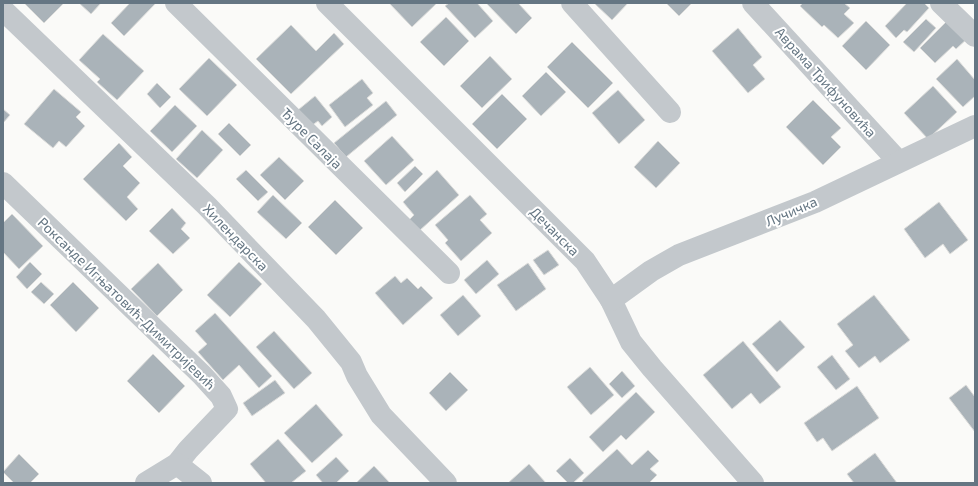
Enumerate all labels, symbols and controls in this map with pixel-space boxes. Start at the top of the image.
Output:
street label: Аврама Трифуновића [772,23,880,141]
street label: Ђуре Салаја [278,104,346,172]
street label: Лучичка [762,192,820,230]
street label: Хилендарска [200,200,272,274]
street label: Дечанска [527,203,583,259]
street label: Роксанде Игњатовић-Димитријевић [35,213,219,393]

